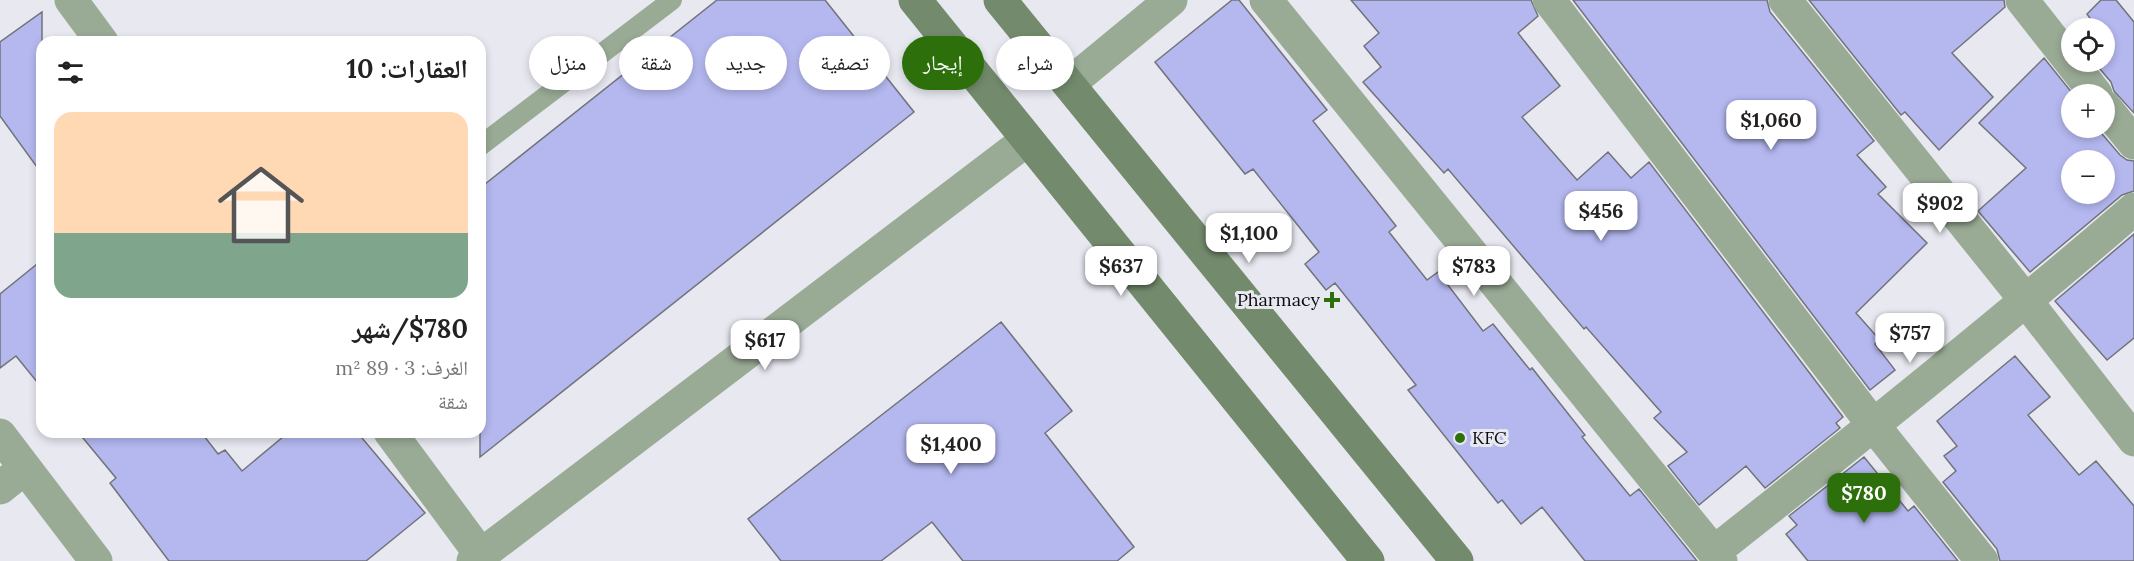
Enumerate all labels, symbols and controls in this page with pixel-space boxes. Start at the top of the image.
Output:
map controls [2061,18,2115,204]
button: locate [2061,18,2115,72]
chip: منزل [529,36,607,90]
chip: شقة [619,36,693,90]
chip: جديد [705,36,787,90]
chip: تصفية [799,36,890,90]
chip: إيجار [902,36,984,90]
chip: شراء [996,36,1074,90]
text: العقارات: 10 [347,52,468,85]
icon: filters [54,56,87,89]
button: + [2061,84,2115,138]
pin: $1,060 [1722,100,1820,151]
text: $1,060 [1740,107,1802,132]
button: − [2061,150,2115,204]
icon: home [207,151,315,259]
pin: $902 [1904,183,1976,234]
text: $902 [1917,190,1963,215]
pin: $456 [1565,191,1637,242]
text: $456 [1579,198,1624,223]
pin: $1,100 [1200,213,1298,264]
text: $1,100 [1220,220,1278,245]
pin: $637 [1085,246,1157,297]
pin: $783 [1438,246,1510,297]
text: $637 [1099,253,1143,278]
text: $783 [1452,253,1496,278]
place label: Pharmacy [1237,288,1320,311]
marker: Pharmacy [1325,293,1339,307]
text: $780/شهر [352,312,468,345]
pin: $757 [1874,313,1946,364]
pin: $617 [729,320,801,371]
text: $757 [1889,320,1931,345]
text: $617 [745,327,785,352]
text: الغرف: 3 · 89 m² [335,355,468,380]
text: شقة [438,389,468,414]
pin: $1,400 [902,424,1000,475]
place label: KFC [1472,426,1507,449]
text: $1,400 [920,431,982,456]
marker: KFC [1453,431,1467,445]
pin: $780 [1828,473,1900,524]
text: $780 [1841,480,1887,505]

